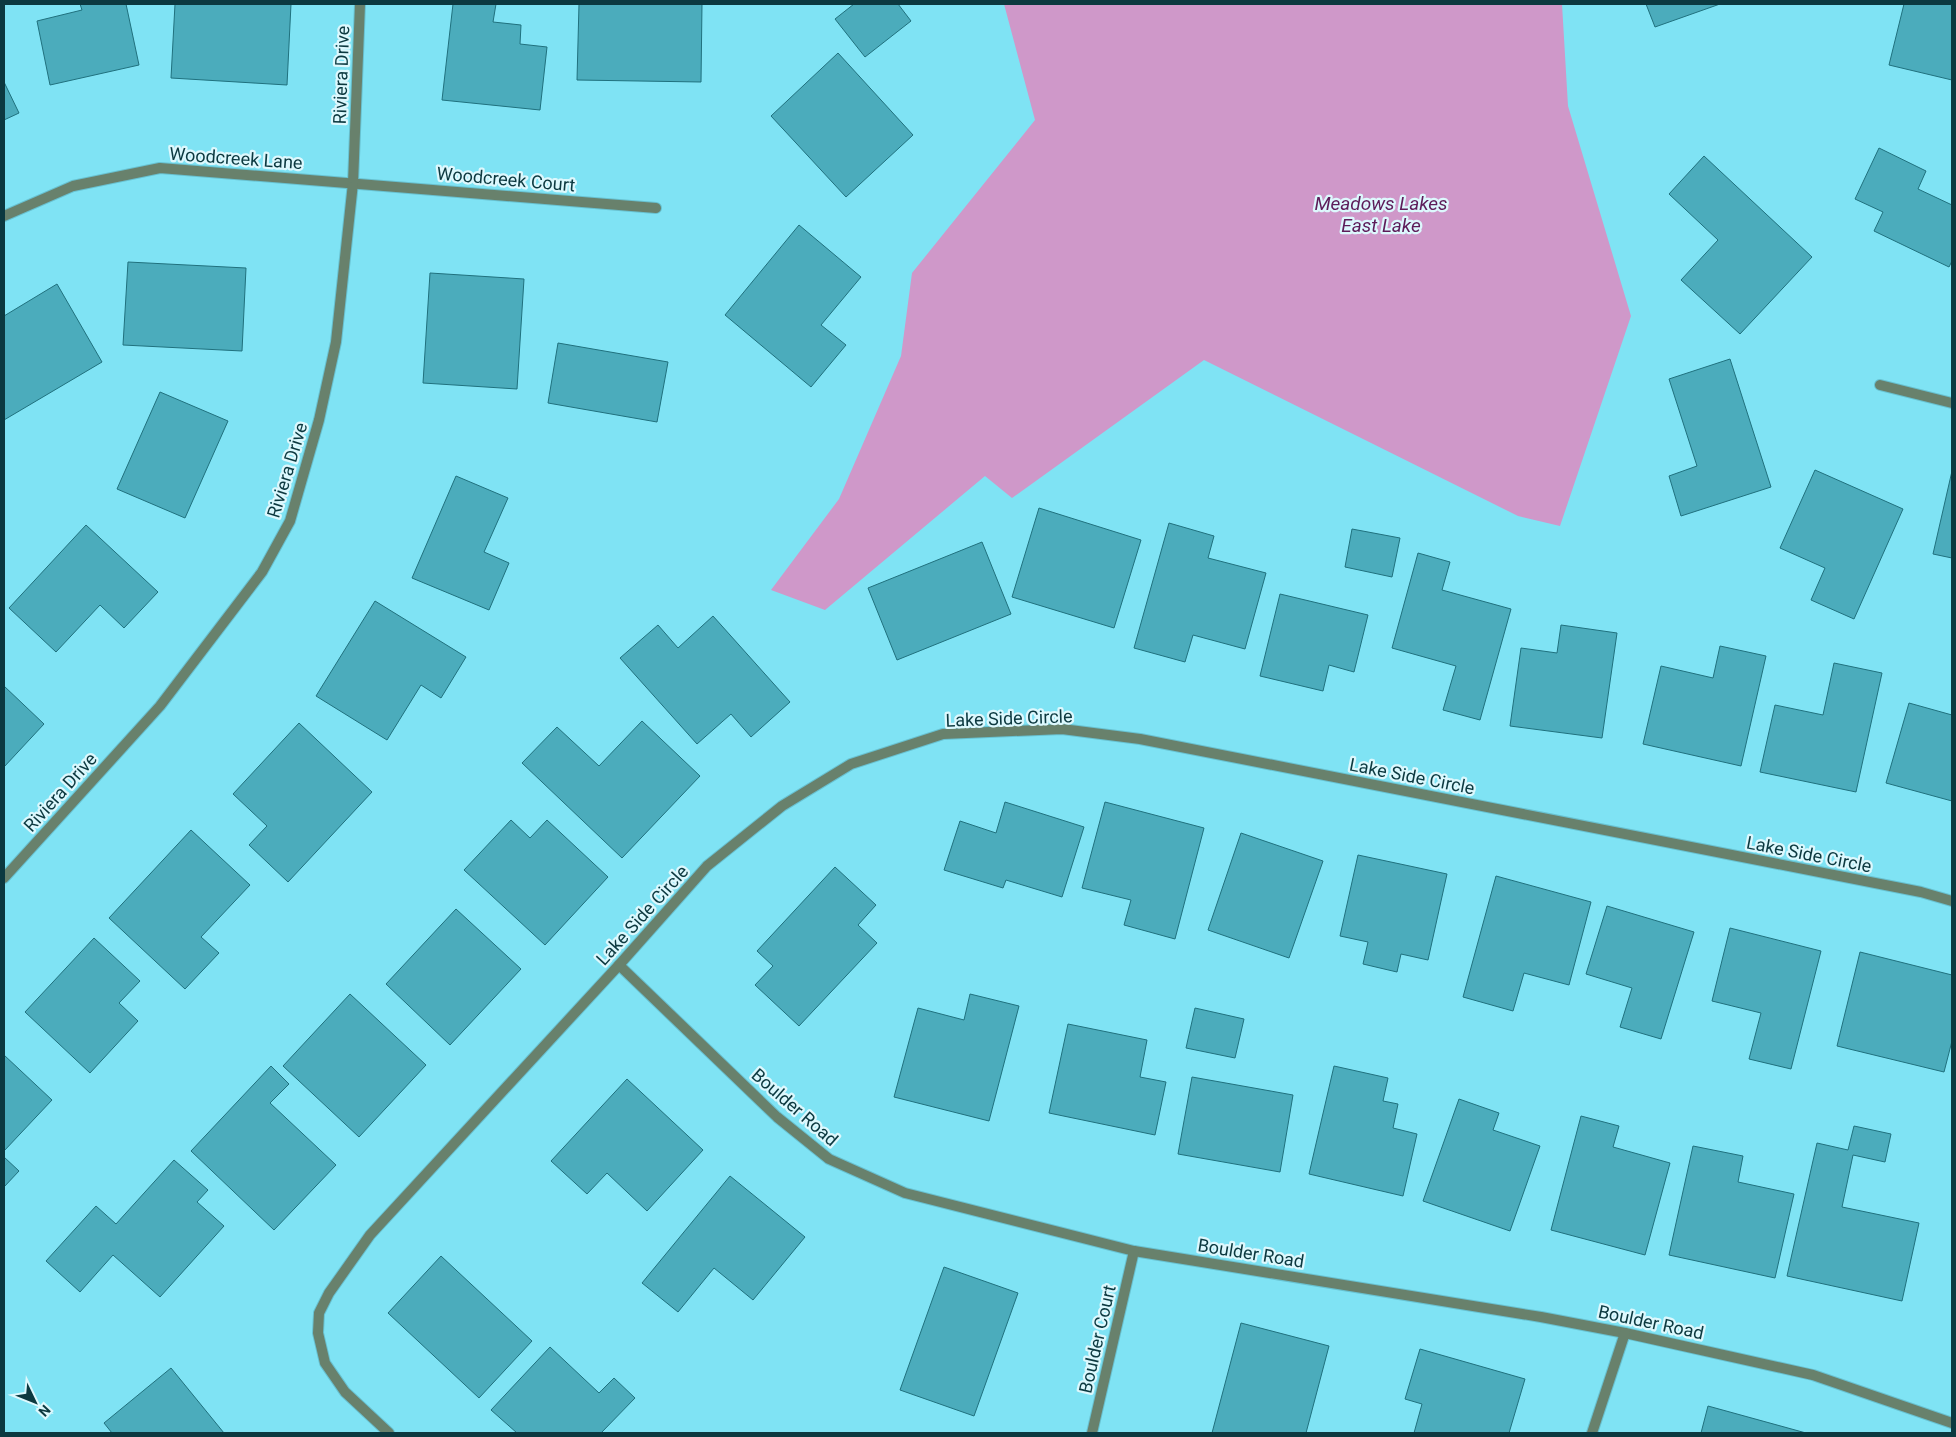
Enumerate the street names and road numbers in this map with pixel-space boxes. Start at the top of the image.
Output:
street label: Riviera Drive [329,25,353,125]
street label: Woodcreek Lane [169,143,303,173]
street label: Woodcreek Court [436,162,576,196]
street label: Riviera Drive [263,420,311,520]
street label: Lake Side Circle [945,705,1073,731]
street label: Riviera Drive [19,748,101,836]
street label: Lake Side Circle [1348,754,1476,798]
street label: Lake Side Circle [1745,832,1873,876]
street label: Lake Side Circle [592,861,692,969]
street label: Boulder Road [748,1064,842,1150]
street label: Boulder Road [1196,1234,1306,1272]
street label: Boulder Court [1074,1283,1120,1395]
street label: Boulder Road [1596,1301,1706,1343]

